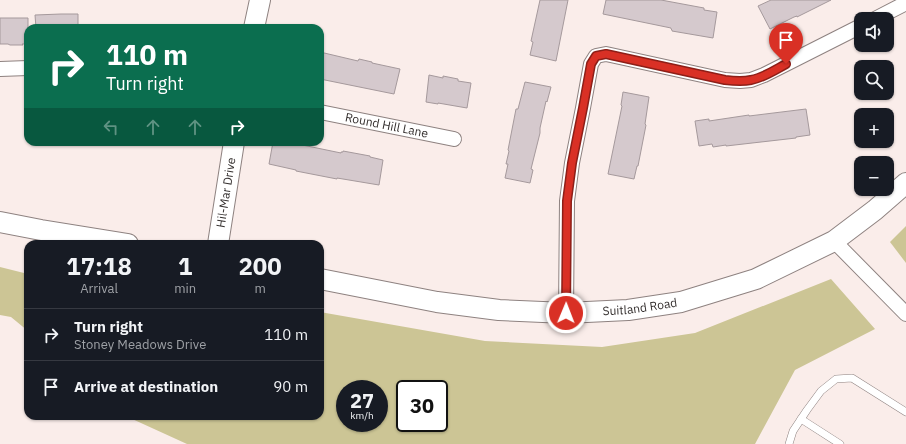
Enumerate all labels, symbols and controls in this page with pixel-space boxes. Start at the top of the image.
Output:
map controls [854,12,894,196]
button: sound [854,12,894,52]
pin [769,23,803,64]
icon: arrive [775,29,797,51]
text: 110 m [106,36,188,73]
icon: right [40,40,92,92]
button: search [854,60,894,100]
text: Turn right [106,72,184,95]
button: + [854,108,894,148]
street label: Round Hill Lane [344,109,430,141]
icon: left [100,116,122,138]
icon: ahead [142,116,164,138]
icon: ahead [184,116,206,138]
icon: right [226,116,248,138]
street label: Hil-Mar Drive [213,156,239,229]
button: − [854,156,894,196]
text: 17:18 [66,250,132,282]
text: 1 [178,250,192,282]
text: 200 [238,250,282,282]
text: Arrival [80,280,118,297]
text: min [174,280,196,297]
text: m [254,280,266,297]
position arrow [545,292,587,334]
street label: Suitland Road [602,295,678,318]
text: Turn right [74,317,143,336]
icon: right [40,324,62,346]
text: 110 m [264,325,308,344]
text: Stoney Meadows Drive [74,336,206,353]
icon: arrive [40,376,62,398]
text: Arrive at destination [74,377,218,396]
text: 90 m [273,377,308,396]
speed limit sign: 30 [396,380,448,432]
text: 27 [350,387,374,414]
text: km/h [350,409,374,422]

